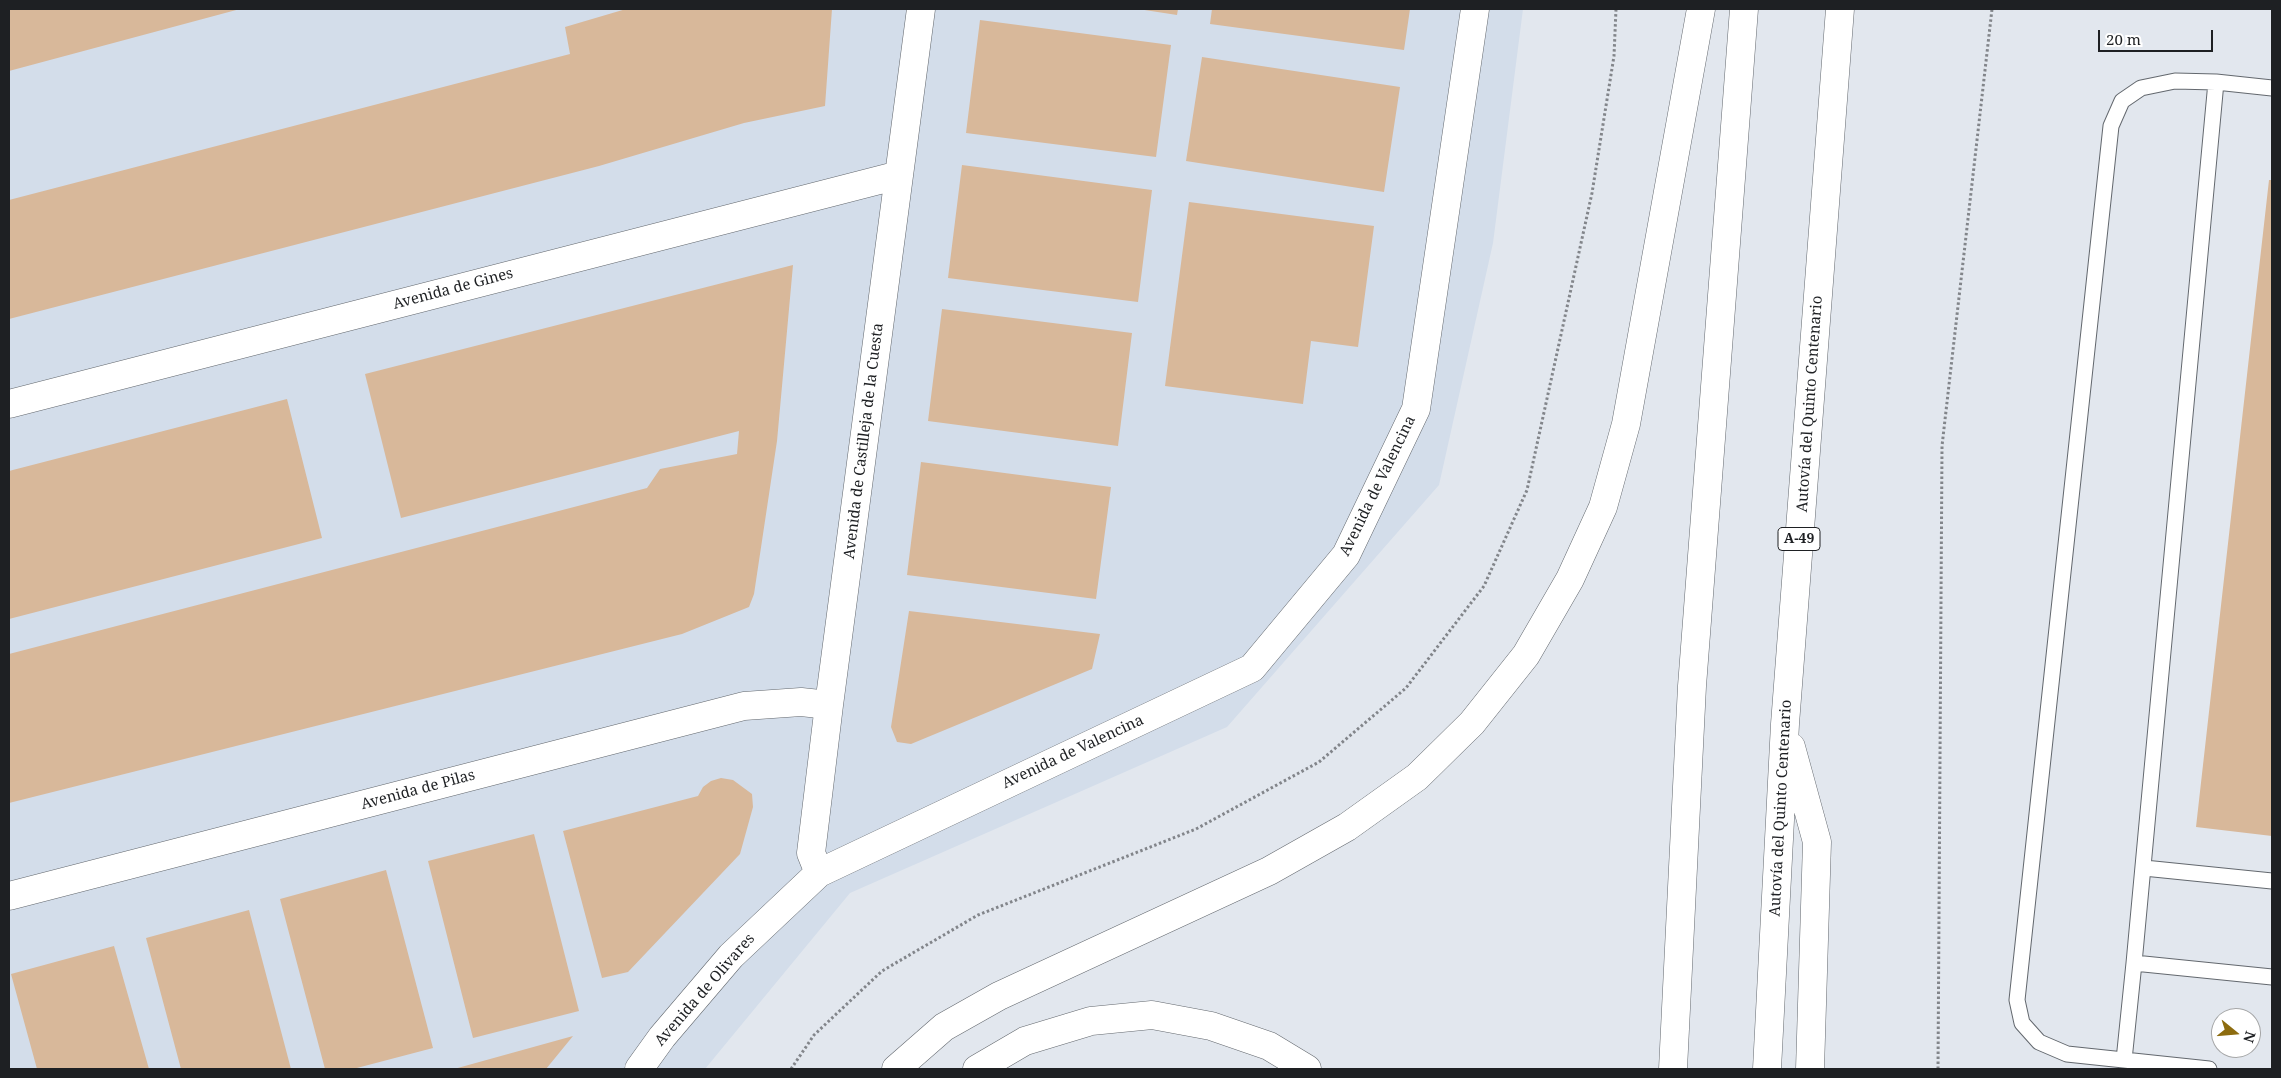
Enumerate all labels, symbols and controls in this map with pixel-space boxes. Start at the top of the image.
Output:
scale bar [2101,20,2216,52]
text: 20 m [2106,29,2141,49]
street label: Avenida de Gines [391,264,515,314]
street label: Autovía del Quinto Centenario [1793,295,1827,513]
street label: Avenida de Castilleja de la Cuesta [841,322,887,560]
street label: Avenida de Valencina [1336,413,1420,559]
road number: A-49 [1778,528,1820,550]
street label: Autovía del Quinto Centenario [1766,699,1796,917]
street label: Avenida de Valencina [999,711,1147,793]
street label: Avenida de Pilas [359,766,477,814]
street label: Avenida de Olivares [651,930,759,1050]
north arrow [2211,1008,2261,1058]
text: N [2239,1029,2261,1045]

